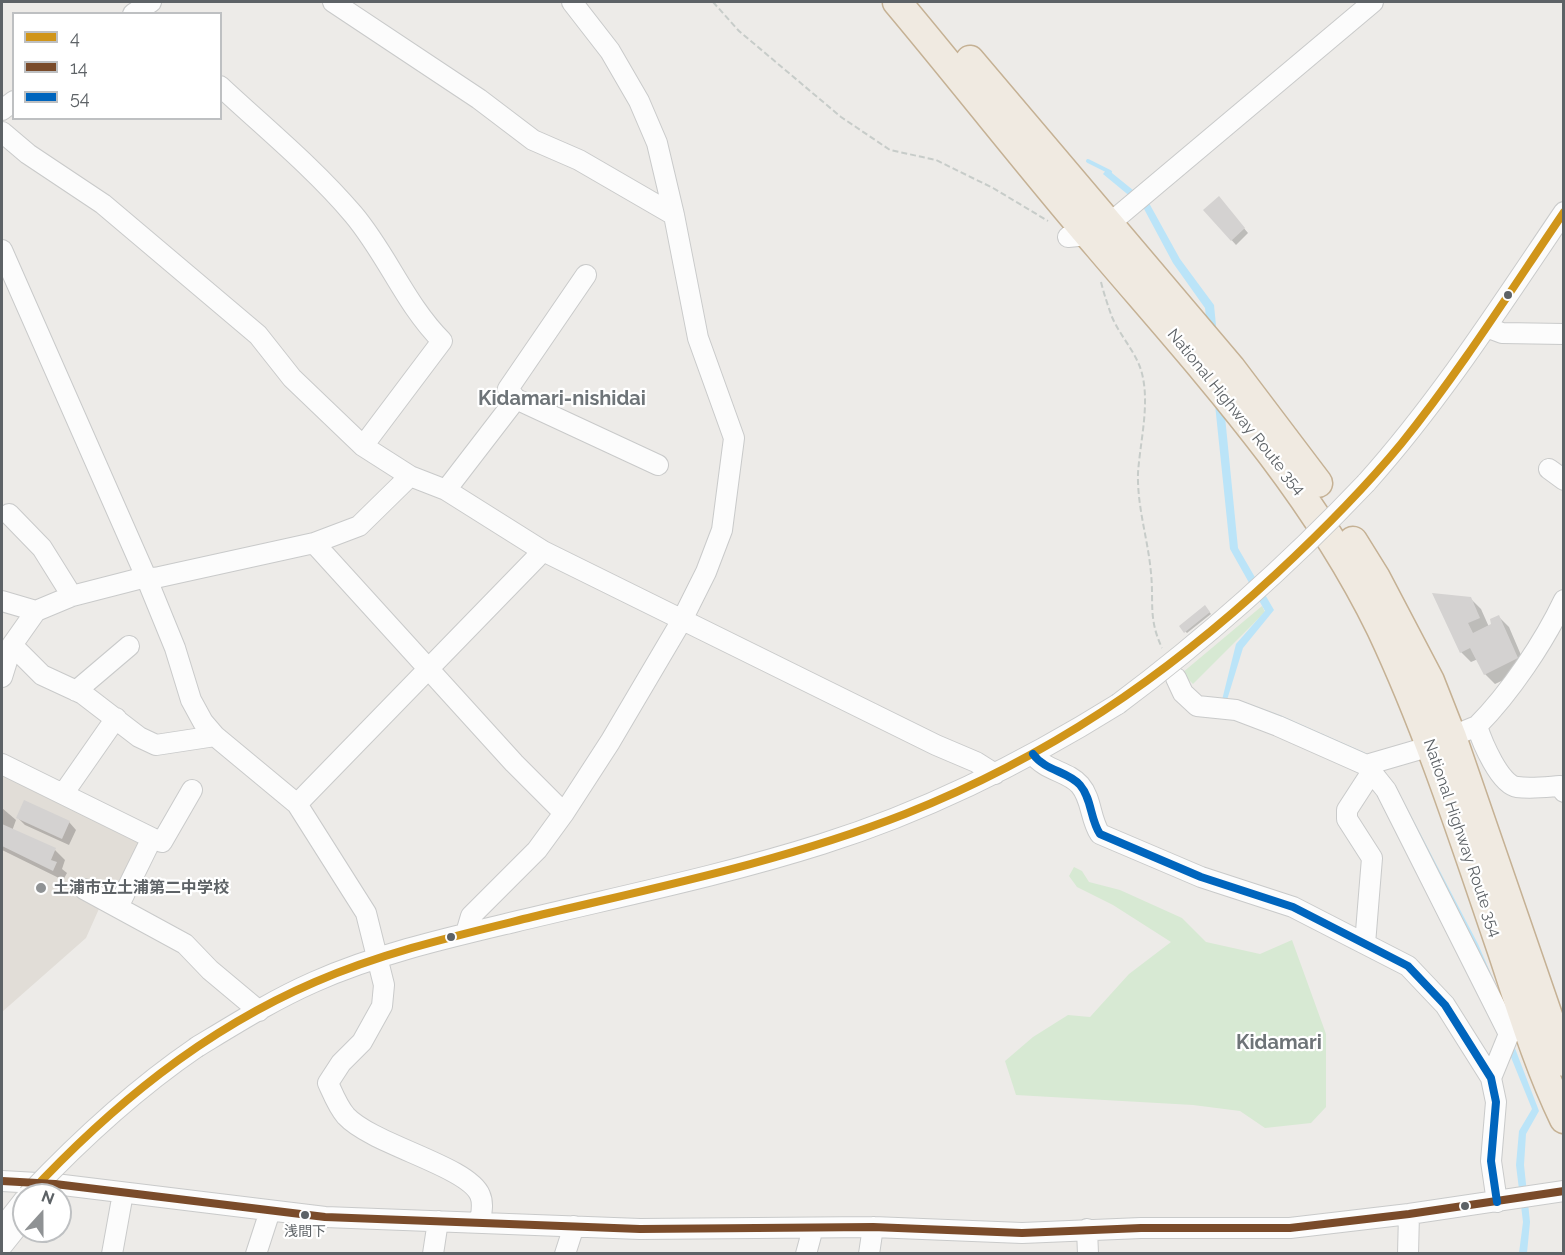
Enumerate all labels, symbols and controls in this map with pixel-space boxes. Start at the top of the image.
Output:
legend [12,12,222,120]
text: 4 [70,27,80,48]
text: 14 [70,57,88,78]
text: 54 [70,87,90,108]
unlabelled marker [1502,289,1514,301]
street label: National Highway Route 354 [1163,325,1309,499]
district label: Kidamari-nishidai [478,387,646,411]
street label: National Highway Route 354 [1419,737,1505,939]
place label: 土浦市立土浦第二中学校 [53,878,229,898]
marker: 土浦市立土浦第二中学校 [34,881,48,895]
unlabelled marker [445,931,457,943]
district label: Kidamari [1236,1031,1322,1055]
north arrow [12,1183,72,1243]
text: N [39,1187,57,1209]
unlabelled marker [1459,1200,1471,1212]
marker: 浅間下 [299,1209,311,1221]
place label: 浅間下 [284,1224,326,1240]

